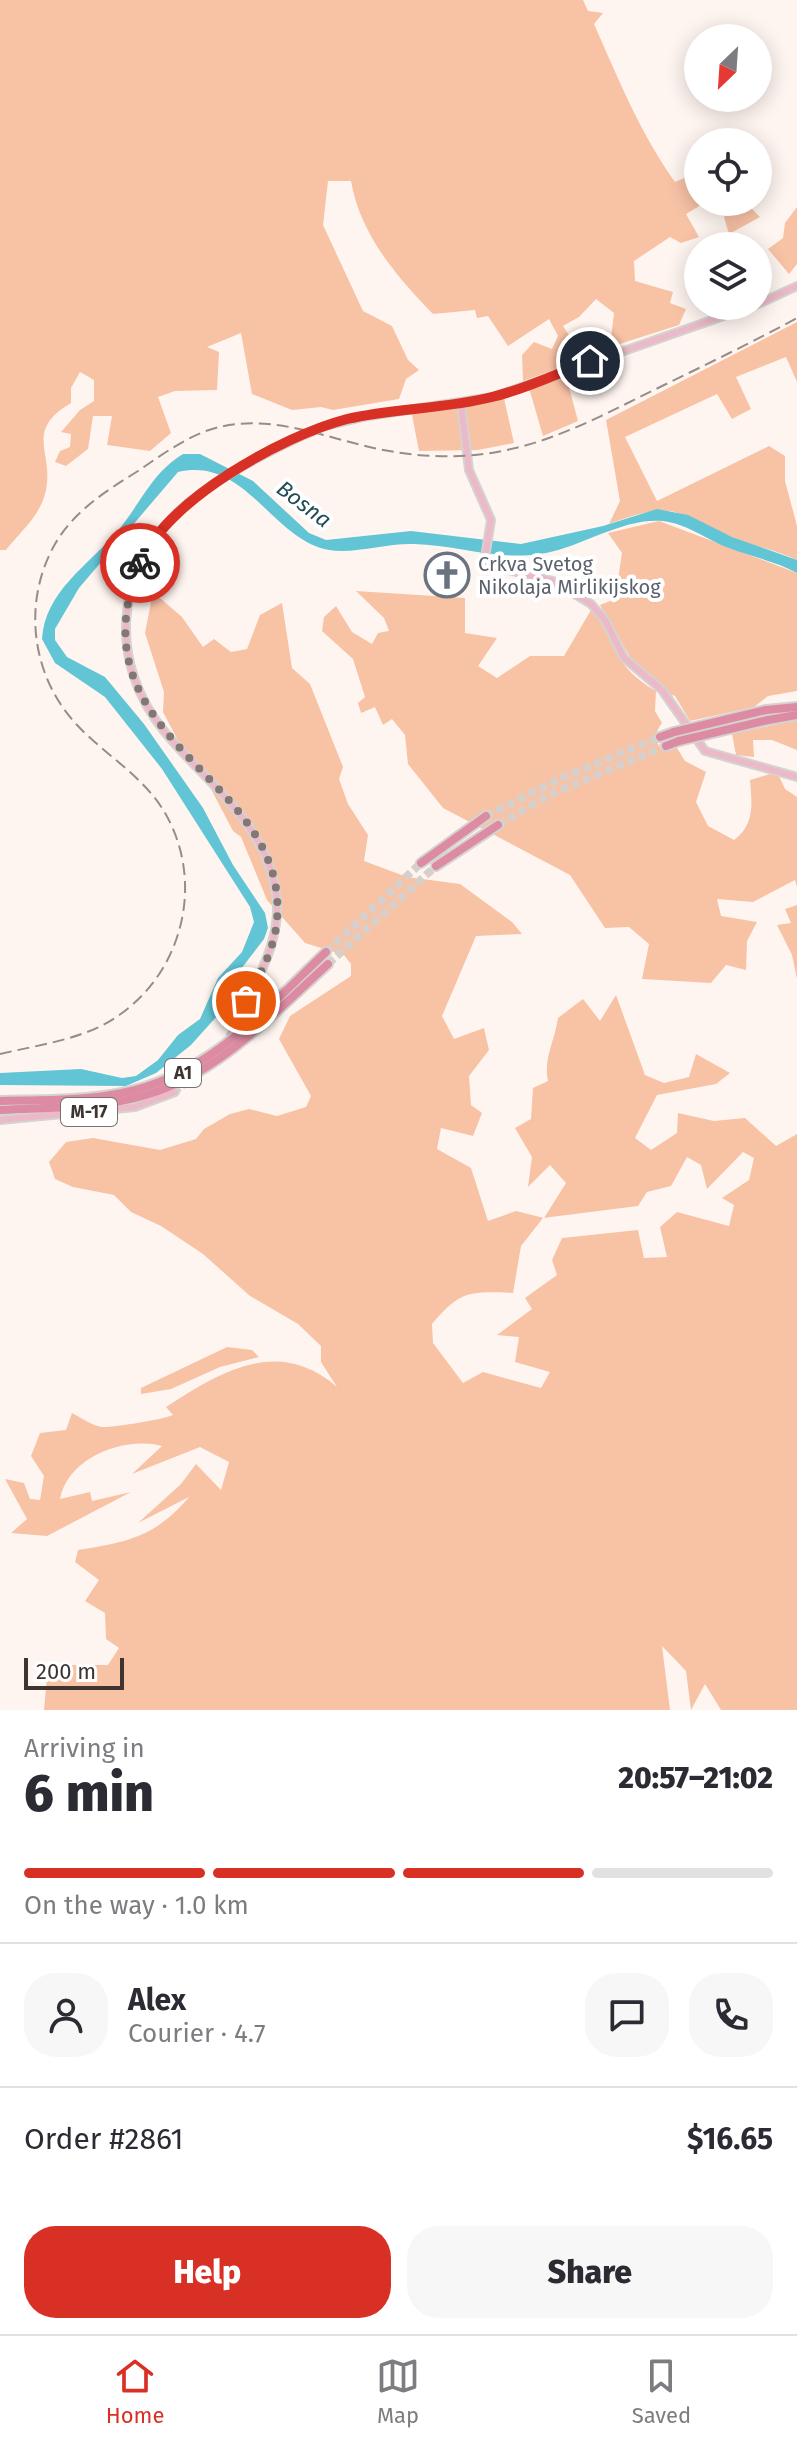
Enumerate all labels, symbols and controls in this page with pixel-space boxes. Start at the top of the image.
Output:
north arrow [684,24,772,112]
map controls [684,24,772,320]
button: locate [684,128,772,216]
button: layers [684,232,772,320]
pin [556,327,624,395]
icon: home [568,339,612,383]
water label: Bosna [271,475,337,533]
courier [100,523,180,603]
icon: bike [118,541,162,585]
church icon: Crkva Svetog Nikolaja Mirlikijskog [423,551,471,599]
place label: Crkva Svetog Nikolaja Mirlikijskog [478,552,661,599]
pin [212,967,280,1035]
icon: bag [224,979,268,1023]
road number: A1 [165,1059,201,1087]
road number: M-17 [61,1098,117,1126]
scale bar [24,1654,124,1690]
text: 200 m [36,1658,96,1685]
text: Arriving in [24,1733,145,1764]
text: 20:57–21:02 [618,1760,773,1796]
text: 6 min [24,1762,154,1825]
text: On the way · 1.0 km [24,1890,249,1921]
button: person [24,1973,108,2057]
button: chat [585,1973,669,2057]
button: phone [689,1973,773,2057]
text: Alex [128,1982,186,2018]
text: Courier · 4.7 [128,2018,266,2049]
text: Order #2861 [24,2121,183,2157]
text: $16.65 [687,2121,773,2157]
button: Help [24,2226,391,2318]
button: Share [407,2226,773,2318]
tab: Home [106,2354,164,2429]
tab: Map [376,2354,420,2429]
tab: Saved [632,2354,691,2429]

